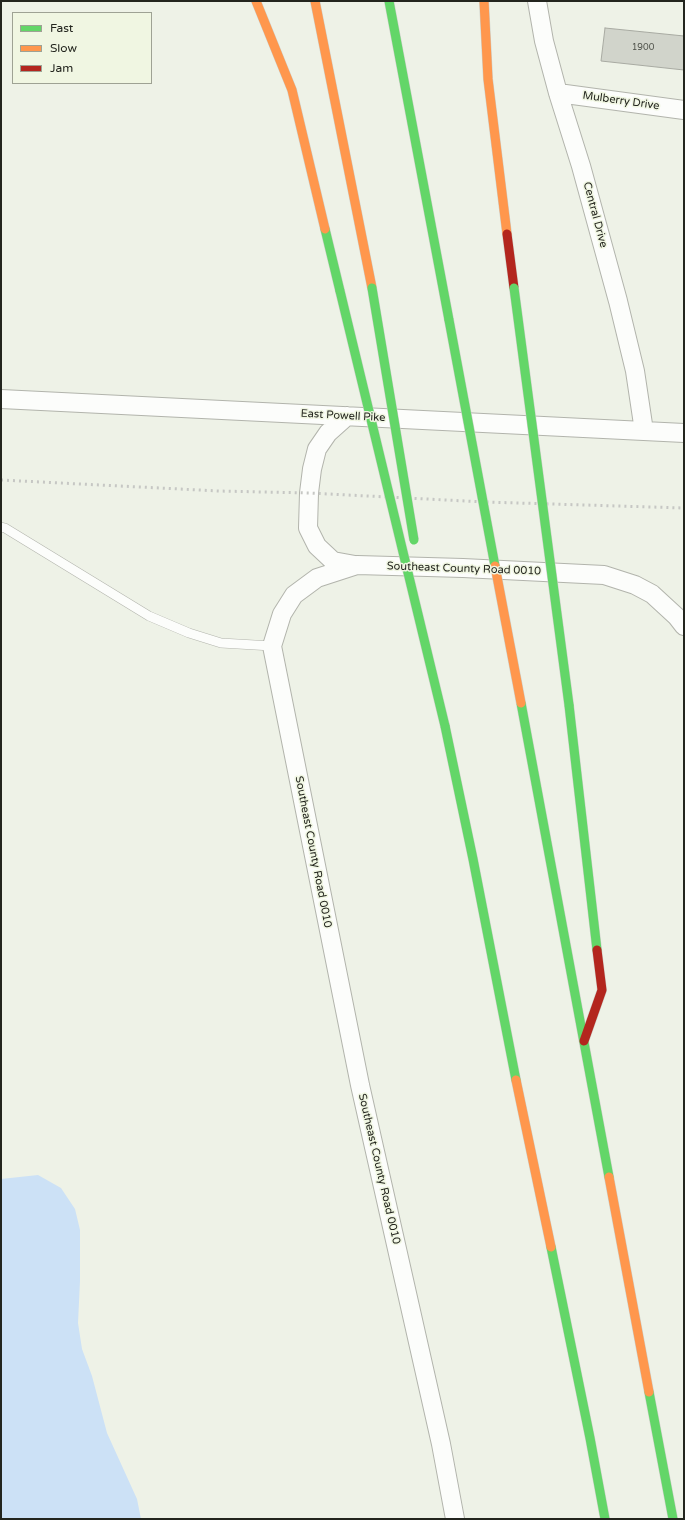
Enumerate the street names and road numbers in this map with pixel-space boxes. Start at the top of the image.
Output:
street label: Mulberry Drive [582,89,660,113]
street label: Central Drive [580,181,610,249]
street label: East Powell Pike [300,407,386,425]
street label: Southeast County Road 0010 [387,560,541,578]
street label: Southeast County Road 0010 [292,775,334,929]
street label: Southeast County Road 0010 [355,1092,403,1246]

